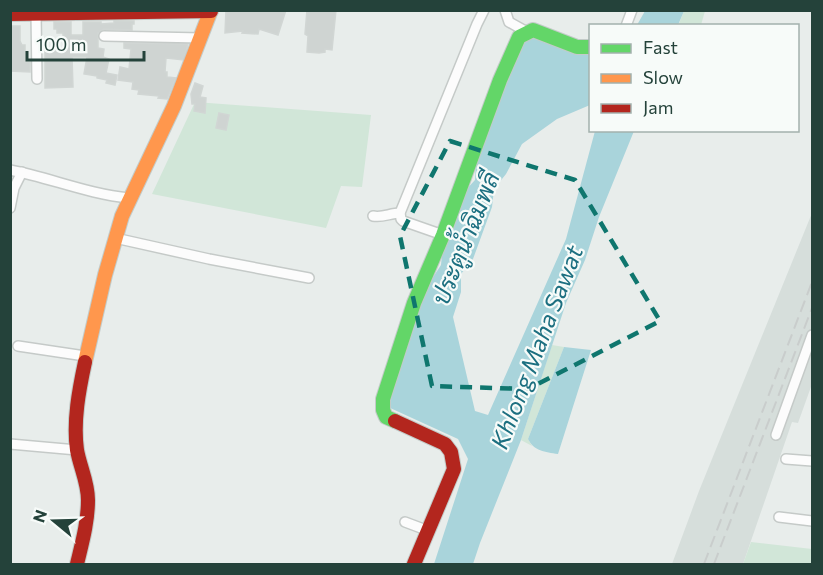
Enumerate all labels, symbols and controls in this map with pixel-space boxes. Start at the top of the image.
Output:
scale bar [27,24,144,62]
legend [589,24,799,132]
text: 100 m [36,33,86,55]
text: Fast [643,36,678,58]
text: Slow [643,66,683,88]
text: Jam [643,96,673,118]
water label: ประตูน้ำฉิมพลี [421,164,509,310]
water label: Khlong Maha Sawat [484,240,589,453]
north arrow [24,491,84,551]
text: N [28,507,50,525]

